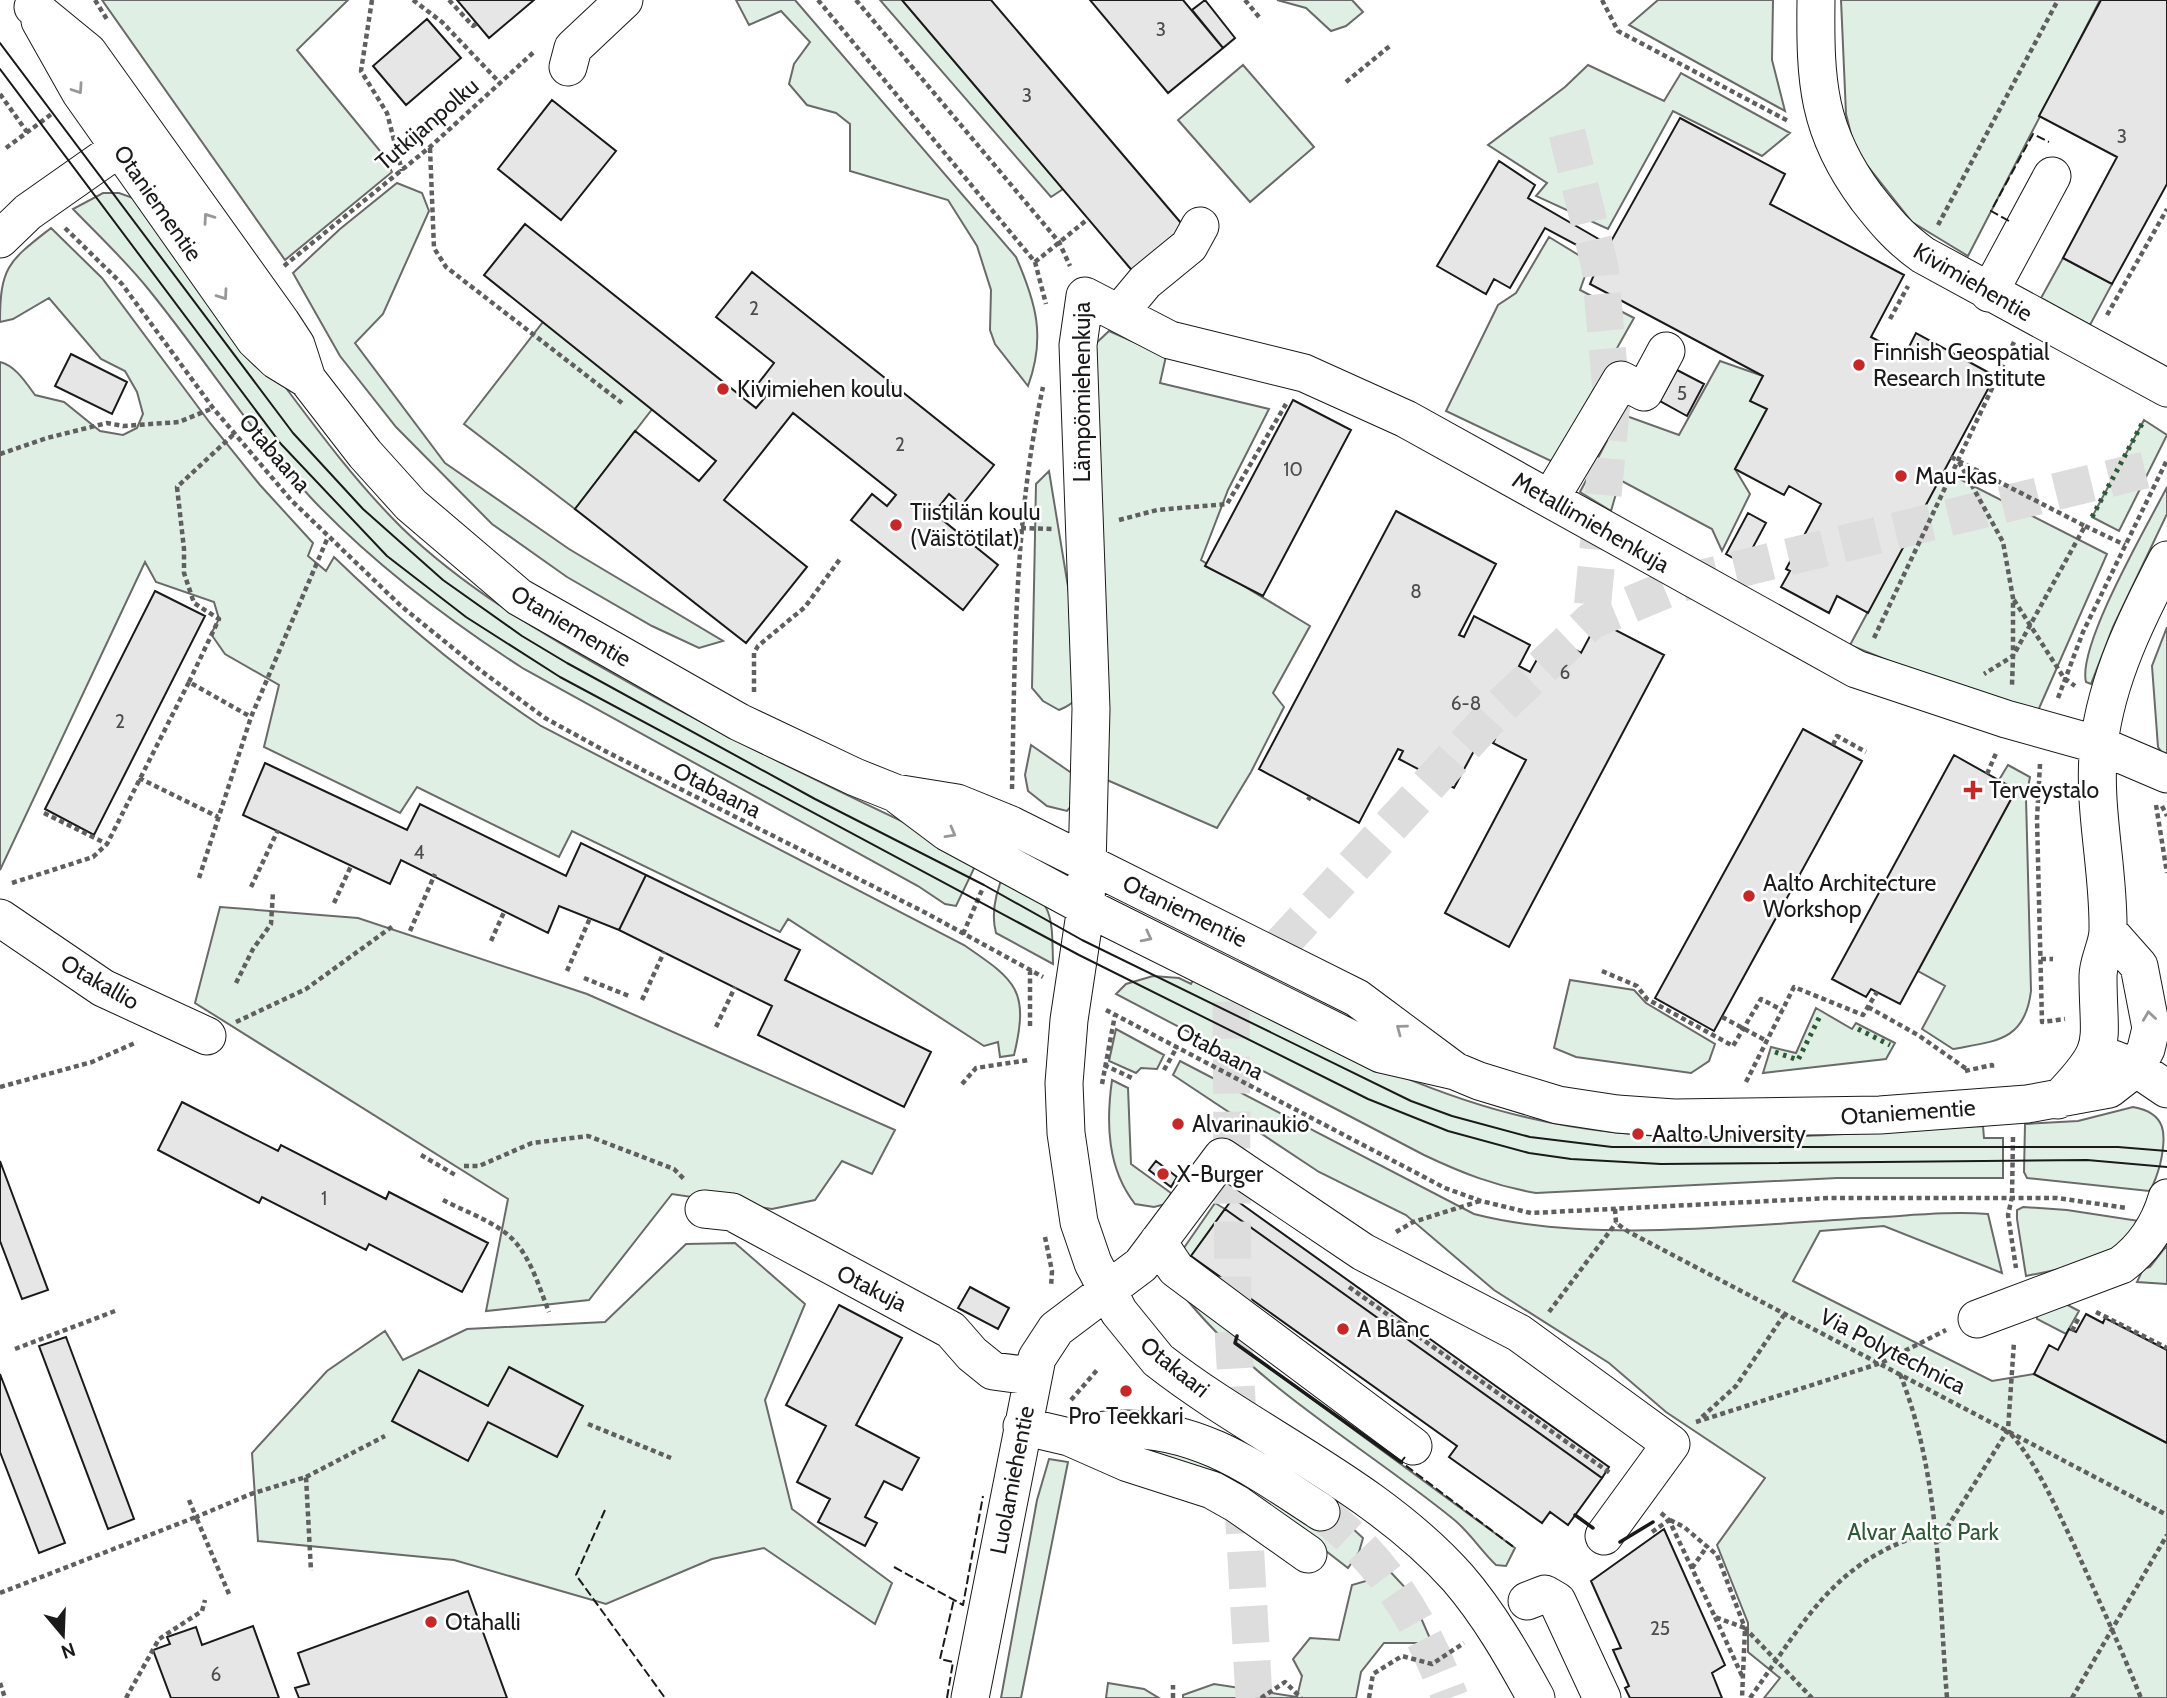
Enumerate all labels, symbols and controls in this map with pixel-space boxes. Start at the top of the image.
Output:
house number: 3 [1156,18,1166,41]
street label: Tutkijanpolku [370,72,484,176]
one-way arrow [70,81,82,94]
house number: 3 [1022,84,1032,107]
house number: 3 [2117,125,2127,148]
street label: Otaniementie [108,140,208,267]
one-way arrow [204,213,216,226]
street label: Kivimiehentie [1909,237,2038,327]
one-way arrow [215,287,227,300]
house number: 2 [749,297,759,320]
street label: Lämpömiehenkuja [1068,302,1096,482]
place label: Finnish Geospatial Research Institute [1873,338,2050,392]
marker: Finnish Geospatial Research Institute [1851,357,1867,373]
place label: Kivimiehen koulu [737,375,903,403]
marker: Kivimiehen koulu [715,381,731,397]
house number: 5 [1677,382,1687,405]
street label: Otabaana [233,408,317,498]
house number: 2 [895,433,905,456]
house number: 10 [1283,458,1303,481]
place label: Mau-kas [1915,462,1997,490]
street label: Metallimiehenkuja [1507,466,1675,578]
marker: Mau-kas [1893,468,1909,484]
place label: Tiistilän koulu (Väistötilat) [910,498,1040,552]
marker: Tiistilän koulu (Väistötilat) [888,517,904,533]
street label: Otaniementie [506,579,636,673]
house number: 8 [1410,580,1422,603]
house number: 6 [1560,661,1570,684]
house number: 6-8 [1451,692,1481,715]
house number: 2 [115,710,125,733]
street label: Otabaana [668,756,766,824]
place label: Terveystalo [1989,776,2099,804]
marker: Terveystalo [1963,780,1983,800]
one-way arrow [943,825,956,838]
house number: 4 [414,841,425,864]
street label: Otaniementie [1118,869,1252,953]
place label: Aalto Architecture Workshop [1763,869,1937,923]
marker: Aalto Architecture Workshop [1741,888,1757,904]
one-way arrow [1140,929,1152,943]
street label: Otakallio [56,948,144,1016]
one-way arrow [2142,1010,2157,1021]
street label: Otabaana [1171,1016,1269,1086]
one-way arrow [1396,1025,1409,1037]
street label: Otaniementie [1840,1093,1977,1131]
place label: Alvarinaukio [1192,1110,1309,1138]
marker: Alvarinaukio [1170,1116,1186,1132]
place label: Aalto University [1652,1120,1806,1148]
marker: Aalto University [1630,1126,1646,1142]
place label: X-Burger [1177,1160,1264,1188]
marker: X-Burger [1155,1166,1171,1182]
house number: 1 [321,1187,327,1210]
street label: Otakuja [832,1259,912,1317]
street label: Via Polytechnica [1815,1302,1971,1400]
place label: A Blanc [1357,1315,1430,1343]
marker: A Blanc [1335,1321,1351,1337]
street label: Otakaari [1135,1331,1215,1403]
marker: Pro Teekkari [1118,1383,1134,1399]
place label: Pro Teekkari [1068,1402,1184,1430]
street label: Luolamiehentie [984,1403,1040,1557]
park label: Alvar Aalto Park [1847,1518,1999,1546]
north arrow [28,1600,98,1670]
place label: Otahalli [445,1608,521,1636]
marker: Otahalli [423,1614,439,1630]
house number: 25 [1650,1617,1670,1640]
text: N [58,1638,78,1664]
house number: 6 [211,1663,221,1686]

